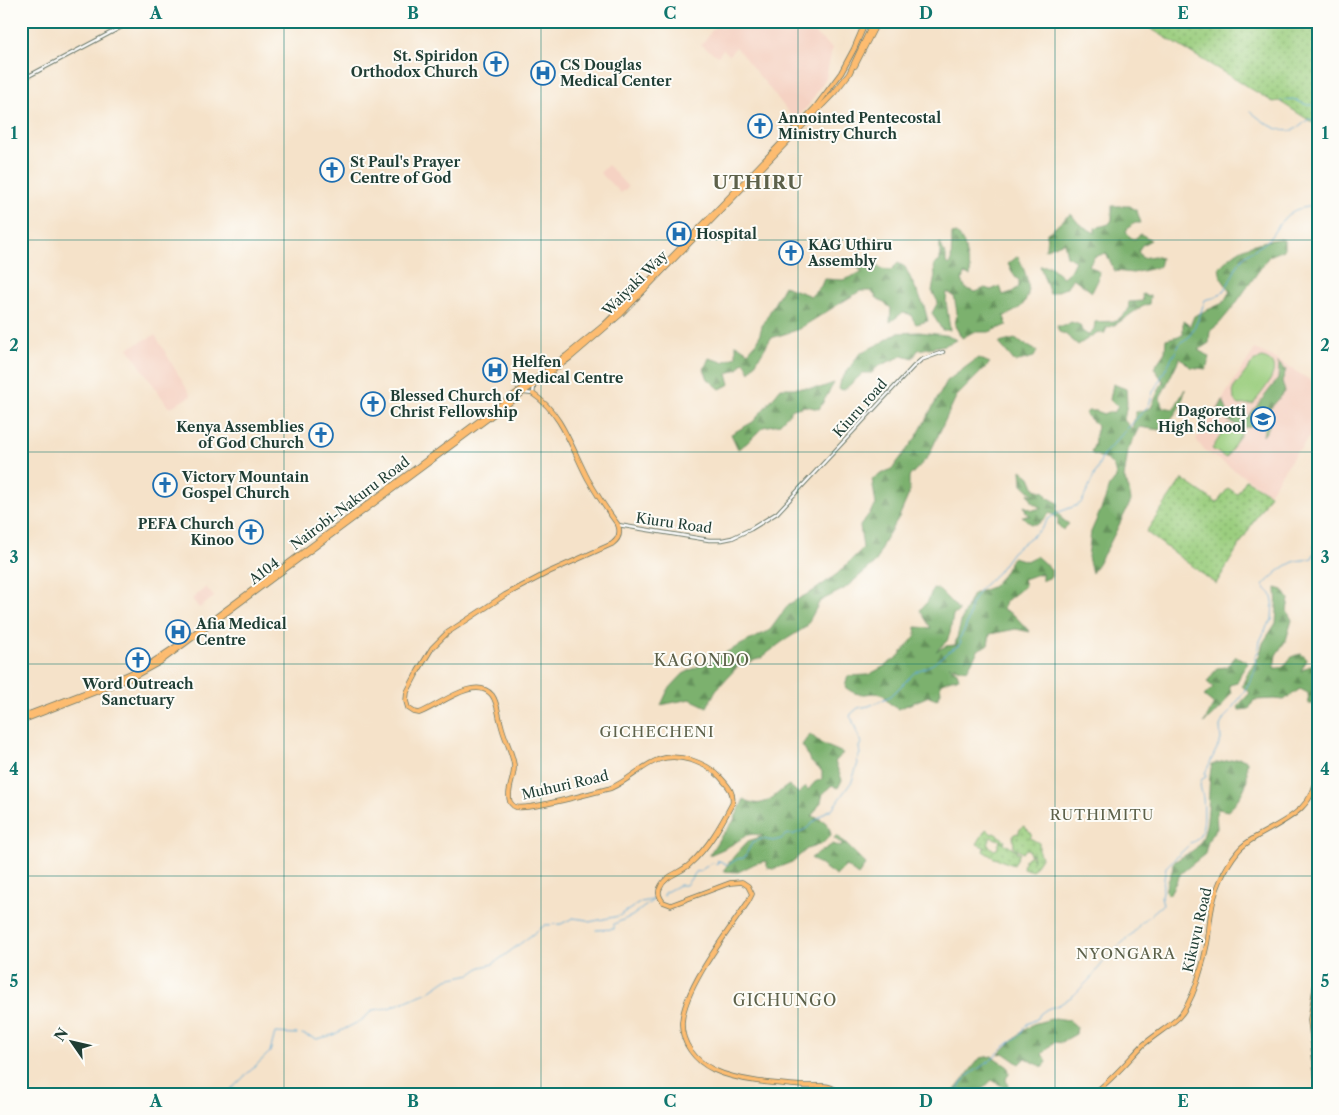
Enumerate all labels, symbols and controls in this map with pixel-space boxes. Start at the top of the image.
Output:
text: A [149,3,163,23]
text: B [407,3,419,23]
text: C [664,3,676,23]
text: D [919,3,933,23]
text: E [1177,3,1189,23]
place label: St. Spiridon Orthodox Church [351,47,478,81]
church icon: St. Spiridon Orthodox Church [483,51,509,77]
place label: CS Douglas Medical Center [560,56,672,90]
hospital icon: CS Douglas Medical Center [530,60,556,86]
place label: Annointed Pentecostal Ministry Church [777,109,941,143]
church icon: Annointed Pentecostal Ministry Church [747,113,773,139]
text: 1 [10,123,18,143]
text: 1 [1321,123,1329,143]
place label: St Paul's Prayer Centre of God [350,153,460,187]
church icon: St Paul's Prayer Centre of God [319,157,345,183]
district label: UTHIRU [712,171,804,194]
hospital icon: Hospital [666,221,692,247]
place label: Hospital [696,225,757,243]
place label: KAG Uthiru Assembly [807,236,892,270]
church icon: KAG Uthiru Assembly [778,240,804,266]
street label: Waiyaki Way [598,246,672,320]
text: 2 [9,335,19,355]
text: 2 [1320,335,1330,355]
place label: Helfen Medical Centre [512,353,623,387]
hospital icon: Helfen Medical Centre [482,357,508,383]
street label: Kiuru road [829,375,891,441]
place label: Blessed Church of Christ Fellowship [390,387,522,421]
church icon: Blessed Church of Christ Fellowship [360,391,386,417]
place label: Dagoretti High School [1158,402,1246,436]
school or university icon: Dagoretti High School [1250,406,1276,432]
place label: Kenya Assemblies of God Church [176,418,304,452]
church icon: Kenya Assemblies of God Church [308,422,334,448]
street label: Nairobi-Nakuru Road [287,452,413,554]
place label: Victory Mountain Gospel Church [181,468,309,502]
church icon: Victory Mountain Gospel Church [152,472,178,498]
street label: Kiuru Road [635,509,714,537]
place label: PEFA Church Kinoo [138,515,234,549]
church icon: PEFA Church Kinoo [238,519,264,545]
text: 3 [9,547,19,567]
text: 3 [1320,547,1330,567]
street label: A104 [244,554,283,589]
place label: Afia Medical Centre [195,615,287,649]
hospital icon: Afia Medical Centre [165,619,191,645]
church icon: Word Outreach Sanctuary [125,647,151,673]
district label: KAGONDO [654,650,750,670]
place label: Word Outreach Sanctuary [81,675,194,709]
district label: GICHECHENI [599,722,715,741]
text: 4 [9,759,19,779]
text: 4 [1320,759,1330,779]
street label: Muhuri Road [520,766,611,804]
district label: RUTHIMITU [1050,805,1154,824]
street label: Kikuyu Road [1178,885,1216,974]
district label: NYONGARA [1076,944,1176,963]
text: 5 [10,971,19,991]
text: 5 [1321,971,1330,991]
district label: GICHUNGO [733,990,837,1010]
north arrow [48,1018,98,1068]
text: N [50,1025,72,1045]
text: A [149,1091,163,1111]
text: B [407,1091,419,1111]
text: C [664,1091,676,1111]
text: D [919,1091,933,1111]
text: E [1177,1091,1189,1111]

